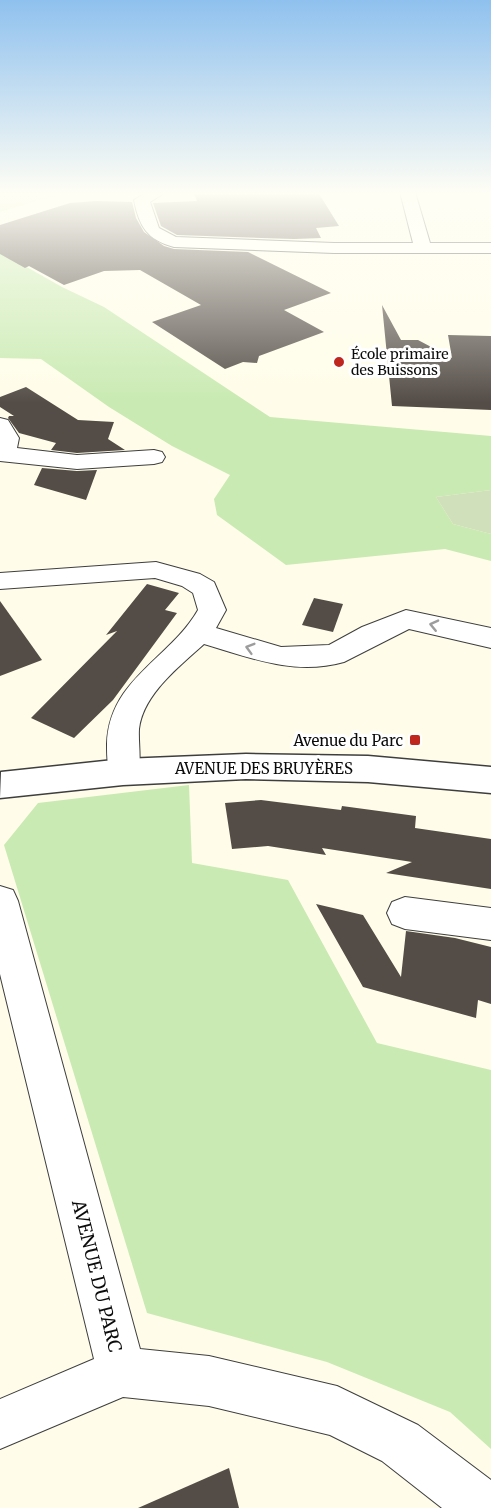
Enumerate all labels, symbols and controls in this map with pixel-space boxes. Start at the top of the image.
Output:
place label: École primaire des Buissons [351,345,449,379]
marker: École primaire des Buissons [332,355,346,369]
one-way arrow [429,619,439,632]
one-way arrow [245,643,256,655]
place label: Avenue du Parc [292,731,403,750]
marker: Avenue du Parc [408,733,422,747]
street label: AVENUE DES BRUYÈRES [174,758,353,778]
street label: AVENUE DU PARC [67,1197,127,1355]

